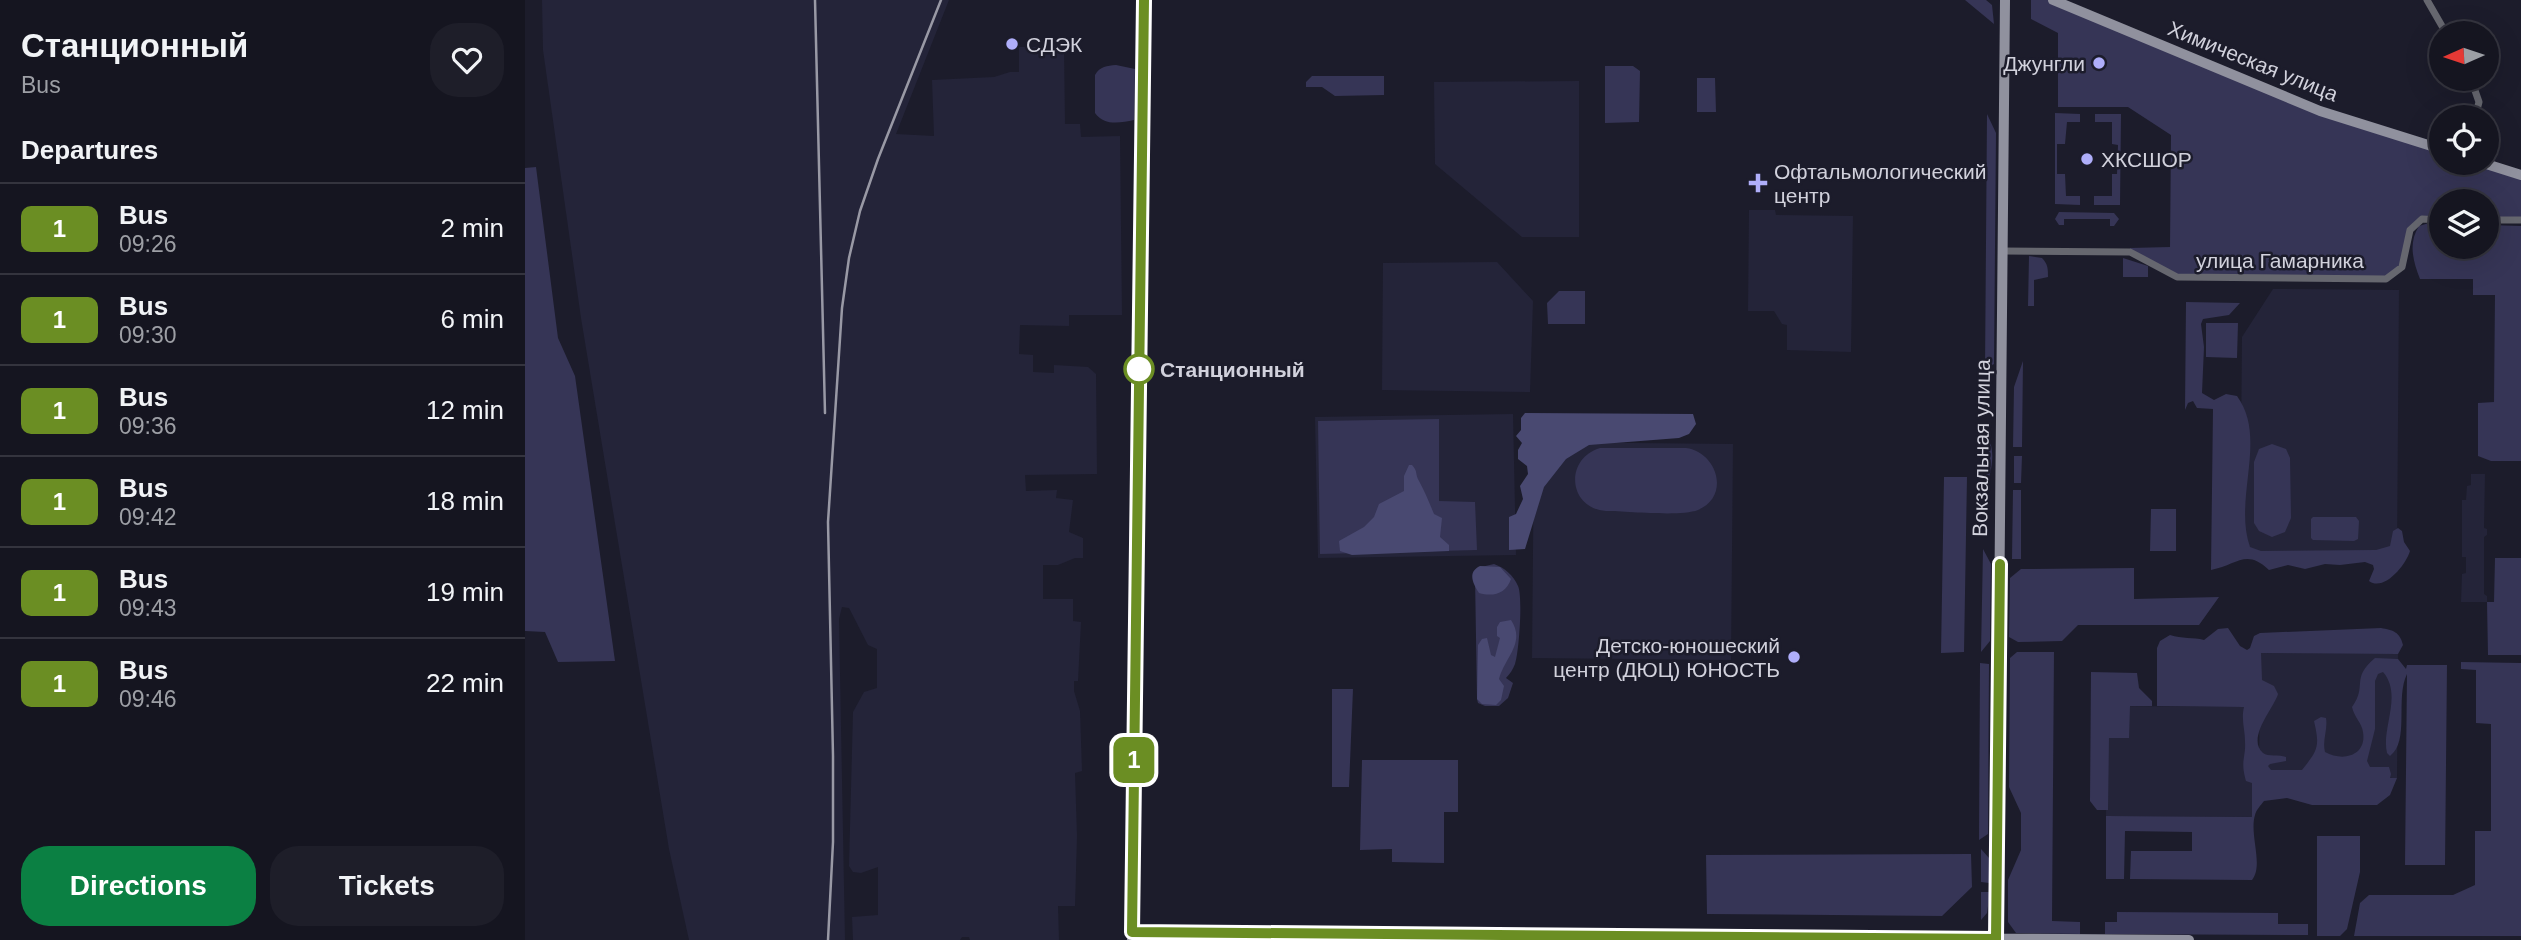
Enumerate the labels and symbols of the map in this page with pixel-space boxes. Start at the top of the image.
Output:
street label: Химическая улица [2165,16,2342,106]
north arrow [2429,21,2499,91]
place label: СДЭК [1026,33,1083,56]
marker: СДЭК [1004,36,1020,52]
place label: Джунгли [2003,52,2085,75]
marker: Джунгли [2091,55,2107,71]
place label: ХКСШОР [2101,148,2192,171]
marker: ХКСШОР [2079,151,2095,167]
place label: Офтальмологический центр [1774,160,1986,207]
marker: Офтальмологический центр [1748,173,1768,193]
street label: улица Гамарника [2196,249,2364,272]
marker: Станционный [1124,354,1154,384]
place label: Станционный [1160,358,1305,381]
street label: Вокзальная улица [1968,359,1994,537]
place label: Детско-юношеский центр (ДЮЦ) ЮНОСТЬ [1553,634,1780,681]
marker: Детско-юношеский центр (ДЮЦ) ЮНОСТЬ [1786,649,1802,665]
line badge: 1 [1111,737,1157,783]

